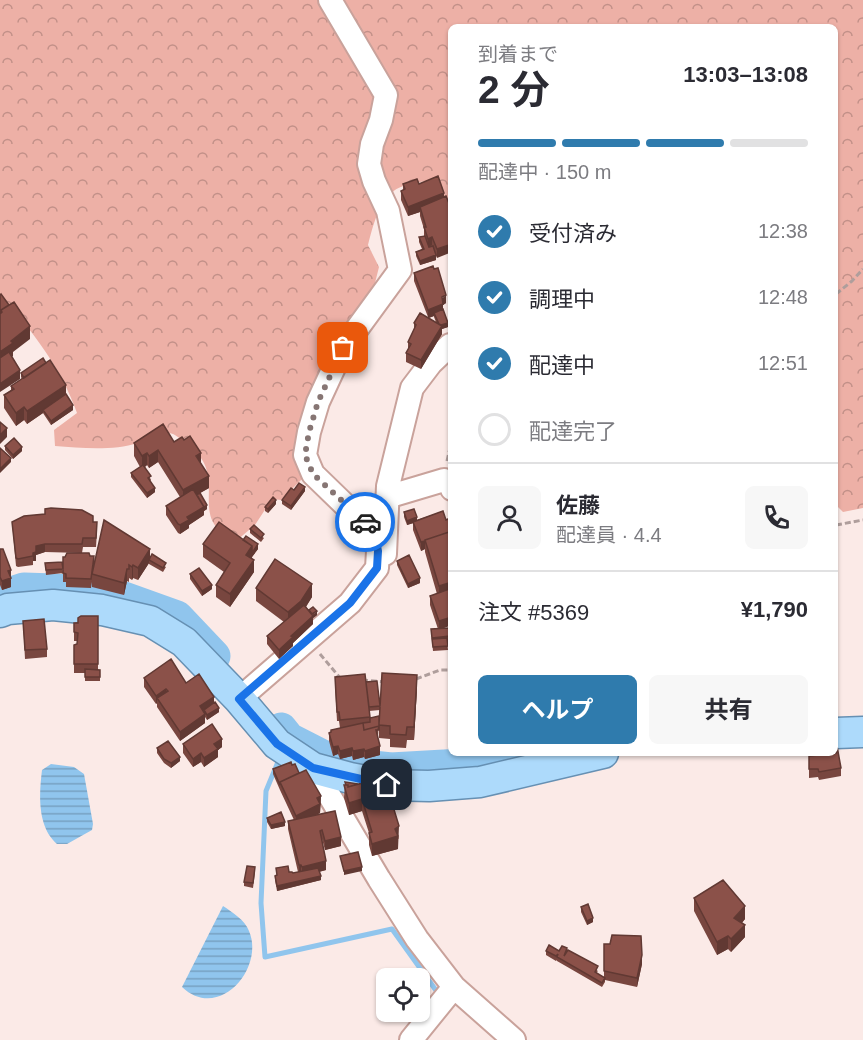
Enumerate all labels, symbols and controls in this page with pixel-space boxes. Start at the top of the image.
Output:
text: 到着まで [478,43,558,65]
text: 13:03–13:08 [683,62,808,87]
text: 2 分 [478,68,550,111]
text: 配達中 · 150 m [478,161,611,183]
icon: check [478,215,511,248]
text: 12:38 [758,220,808,242]
text: 受付済み [529,221,617,246]
icon: check [478,281,511,314]
text: 12:48 [758,286,808,308]
text: 調理中 [529,287,595,312]
pin [317,322,368,373]
icon: bag [326,331,359,364]
icon: check [478,347,511,380]
text: 12:51 [758,352,808,374]
text: 配達中 [529,353,595,378]
text: 配達完了 [529,419,617,444]
button: person [478,486,541,549]
button: phone [745,486,808,549]
courier [335,492,395,552]
text: 佐藤 [556,493,600,518]
icon: car [349,506,382,539]
text: 配達員 · 4.4 [556,524,662,546]
text: ¥1,790 [741,597,808,622]
text: 注文 #5369 [478,600,589,625]
button: ヘルプ [478,675,637,744]
button: 共有 [649,675,808,744]
pin [361,759,412,810]
icon: home [370,768,403,801]
map controls [376,968,430,1022]
button: locate [376,968,430,1022]

